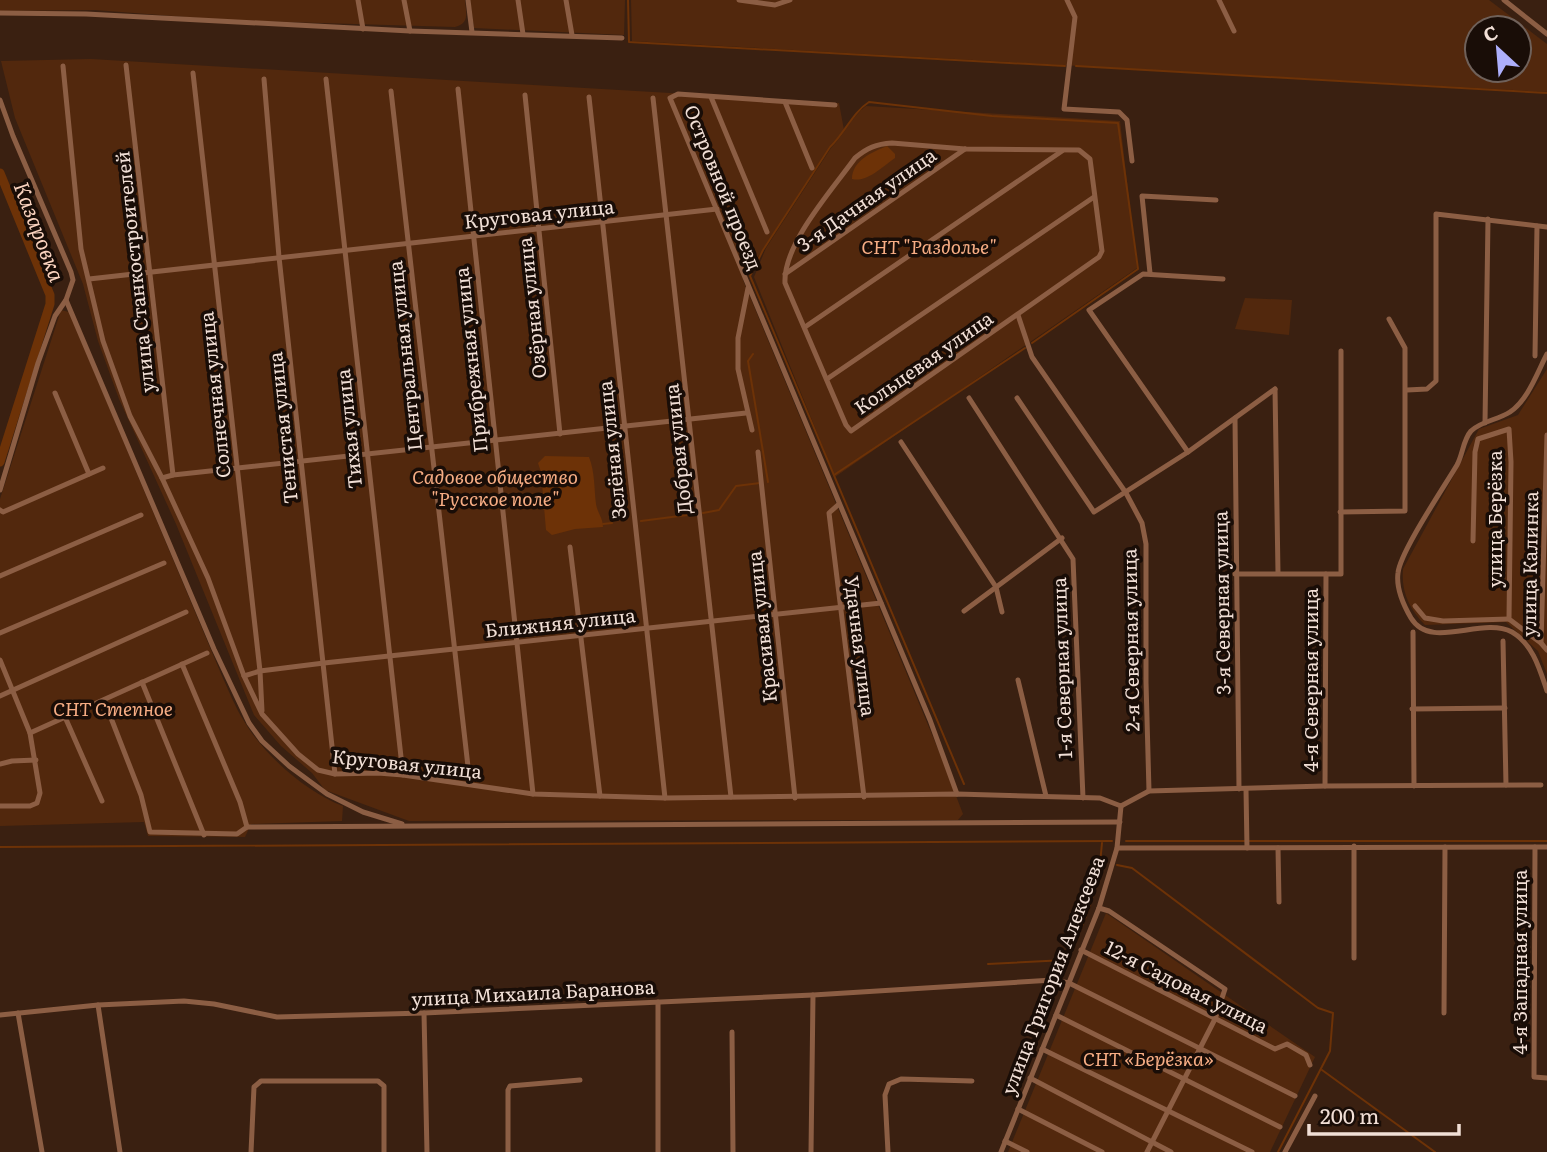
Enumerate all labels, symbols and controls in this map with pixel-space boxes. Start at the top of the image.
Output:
north arrow [1463,14,1533,84]
text: С [1478,17,1502,48]
street label: Островной проезд [678,100,770,274]
street label: 3-я Дачная улица [791,140,942,258]
street label: улица Станкостроителей [107,150,161,394]
water label: Казаровка [8,176,74,286]
street label: Круговая улица [463,191,616,235]
park label: СНТ "Раздолье" [861,232,997,260]
street label: Озёрная улица [510,235,552,380]
street label: Центральная улица [380,259,428,453]
street label: Прибрежная улица [446,265,494,454]
street label: Кольцевая улица [848,303,999,420]
street label: Солнечная улица [191,310,237,480]
street label: Тенистая улица [260,350,304,505]
street label: Тихая улица [328,367,368,490]
street label: Зелёная улица [590,379,632,521]
street label: Добрая улица [656,382,698,516]
street label: улица Берёзка [1480,450,1508,588]
park label: Садовое общество "Русское поле" [412,462,578,512]
street label: улица Калинка [1514,490,1544,637]
street label: 3-я Северная улица [1205,510,1237,695]
street label: 2-я Северная улица [1114,547,1146,732]
street label: Красивая улица [739,549,783,704]
street label: Удачная улица [838,574,884,719]
street label: 1-я Северная улица [1044,576,1078,759]
street label: 4-я Северная улица [1296,587,1324,772]
street label: Ближняя улица [483,600,637,644]
park label: СНТ Степное [53,694,173,722]
street label: Круговая улица [331,741,484,785]
street label: улица Григория Алексеева [993,851,1111,1099]
street label: 4-я Западная улица [1505,869,1533,1055]
street label: 12-я Садовая улица [1101,933,1274,1040]
street label: улица Михаила Баранова [411,972,656,1012]
park label: СНТ «Берёзка» [1083,1044,1214,1072]
scale bar [1309,1092,1460,1136]
text: 200 m [1320,1099,1380,1130]

